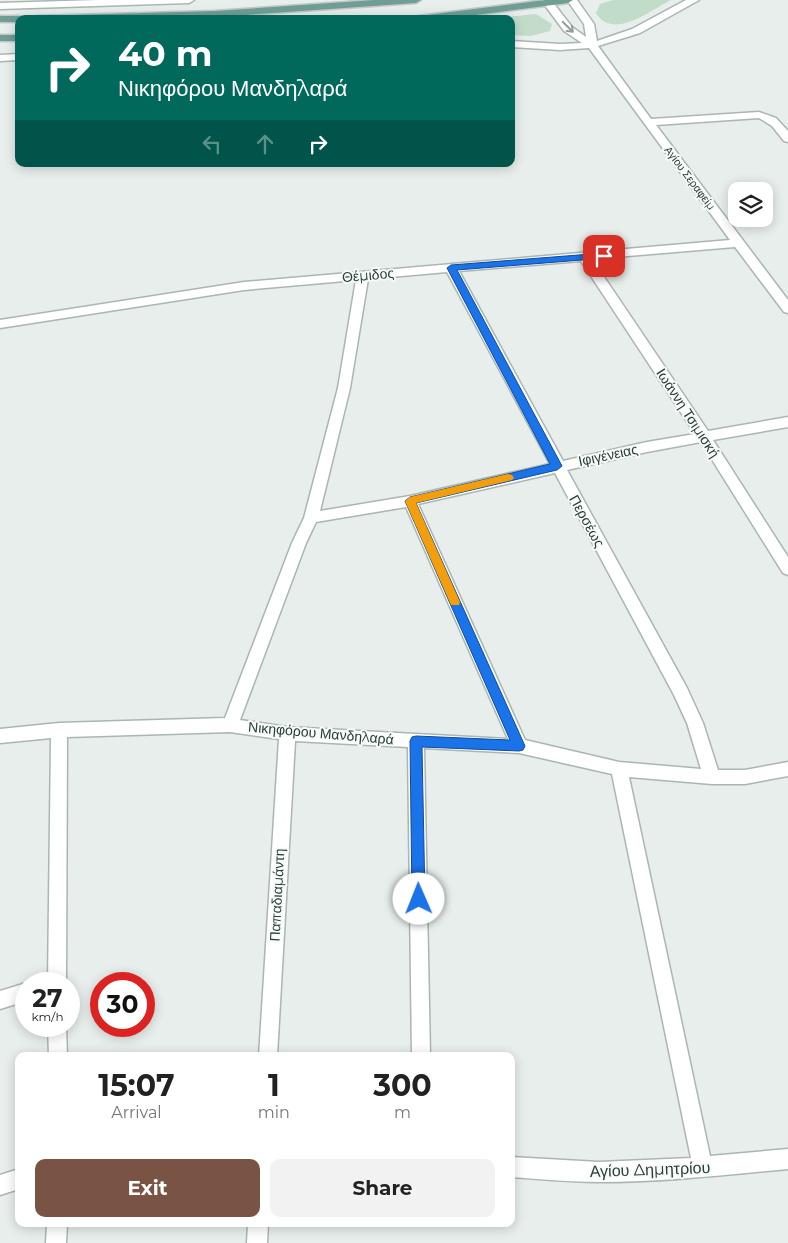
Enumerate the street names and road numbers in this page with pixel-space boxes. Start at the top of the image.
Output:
street label: Αγίου Σεραφείμ [661,143,719,213]
street label: Θέμιδος [341,264,395,286]
street label: Ιωάννη Τσιμισκή [652,365,724,461]
street label: Ιφιγένειας [577,440,640,470]
street label: Περσέως [565,492,609,550]
street label: Νικηφόρου Μανδηλαρά [247,718,395,748]
street label: Παπαδιαμάντη [266,848,288,942]
street label: Αγίου Δημητρίου [589,1158,711,1181]

